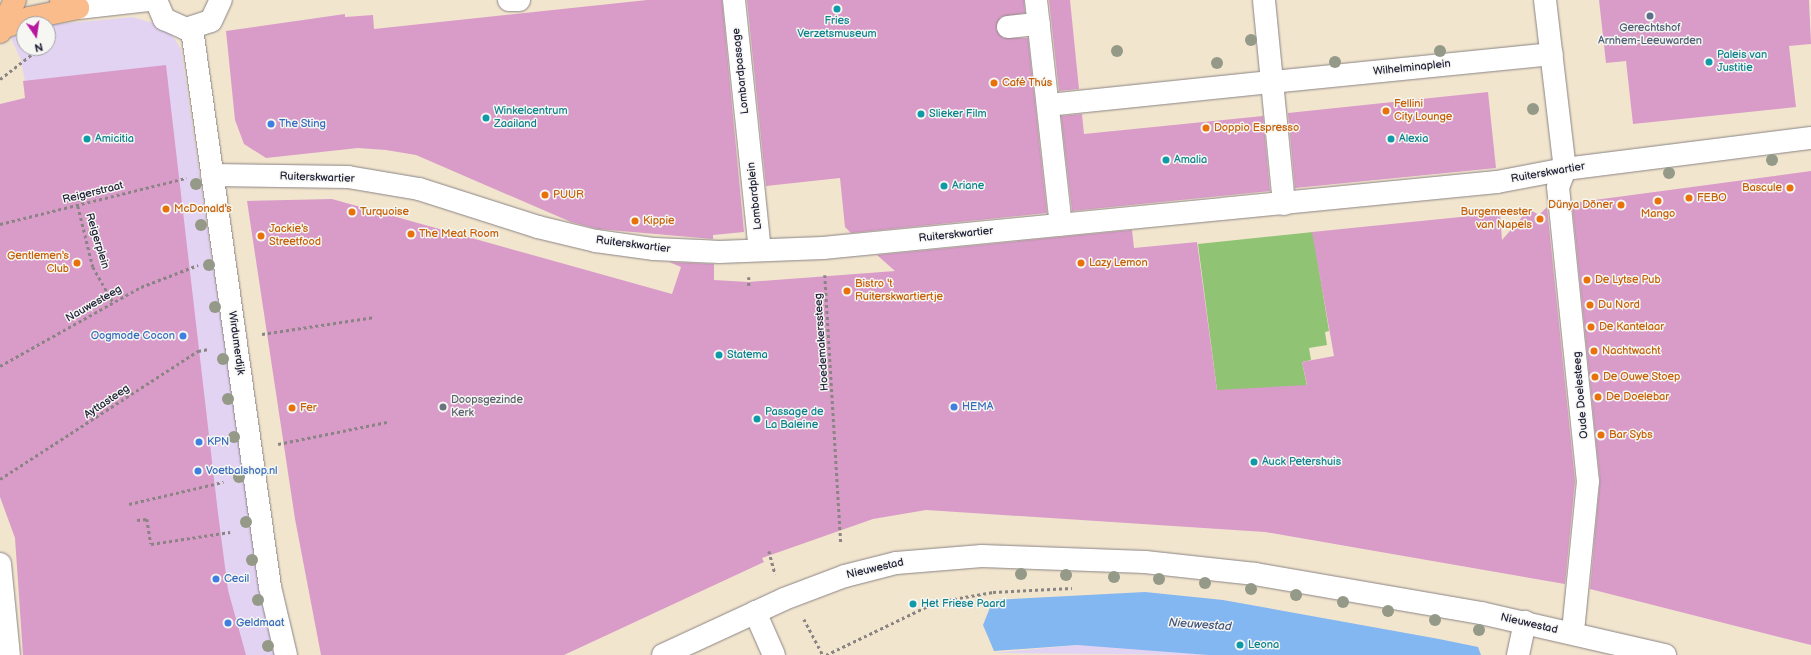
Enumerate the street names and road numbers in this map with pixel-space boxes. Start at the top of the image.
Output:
street label: Lombardpassage [730,27,752,115]
street label: Wilhelminaplein [1373,57,1451,79]
street label: Ruiterskwartier [1510,160,1586,186]
street label: Lombardplein [745,162,765,230]
street label: Ruiterskwartier [279,170,355,186]
street label: Reigerstraat [61,179,125,207]
street label: Reigerplein [82,211,112,271]
street label: Ruiterskwartier [918,225,994,245]
street label: Ruiterskwartier [595,234,671,256]
street label: Nauwesteeg [64,283,124,325]
street label: Hoedemakerssteeg [812,293,832,391]
street label: Wirdumerdijk [225,310,247,376]
street label: Oude Doelesteeg [1571,351,1591,439]
street label: Ayttasteeg [82,382,132,422]
street label: Nieuwestad [845,556,905,582]
street label: Nieuwestad [1499,611,1559,637]

